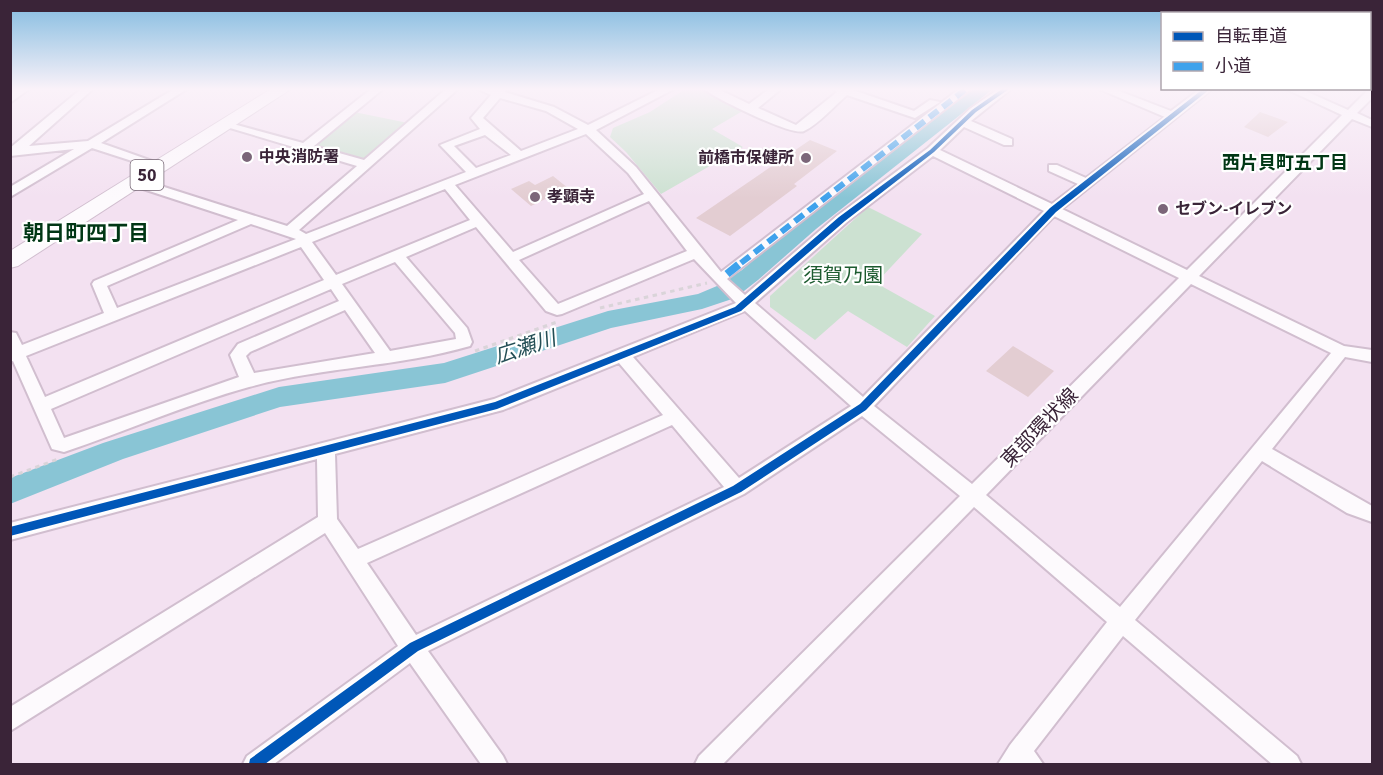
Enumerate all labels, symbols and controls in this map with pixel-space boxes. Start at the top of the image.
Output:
legend [1161,12,1371,90]
text: 自転車道 [1215,24,1287,49]
text: 小道 [1215,54,1251,79]
place label: 中央消防署 [259,146,339,168]
place label: 前橋市保健所 [698,147,794,169]
marker: 中央消防署 [240,150,254,164]
marker: 前橋市保健所 [799,151,813,165]
district label: 西片貝町五丁目 [1222,151,1348,176]
road number: 50 [130,160,164,190]
place label: 孝顕寺 [547,186,595,208]
marker: 孝顕寺 [528,190,542,204]
place label: セブン-イレブン [1175,198,1292,220]
marker: セブン-イレブン [1156,202,1170,216]
district label: 朝日町四丁目 [23,218,149,248]
park label: 須賀乃園 [803,262,883,290]
water label: 広瀬川 [490,322,561,371]
street label: 東部環状線 [995,382,1085,474]

